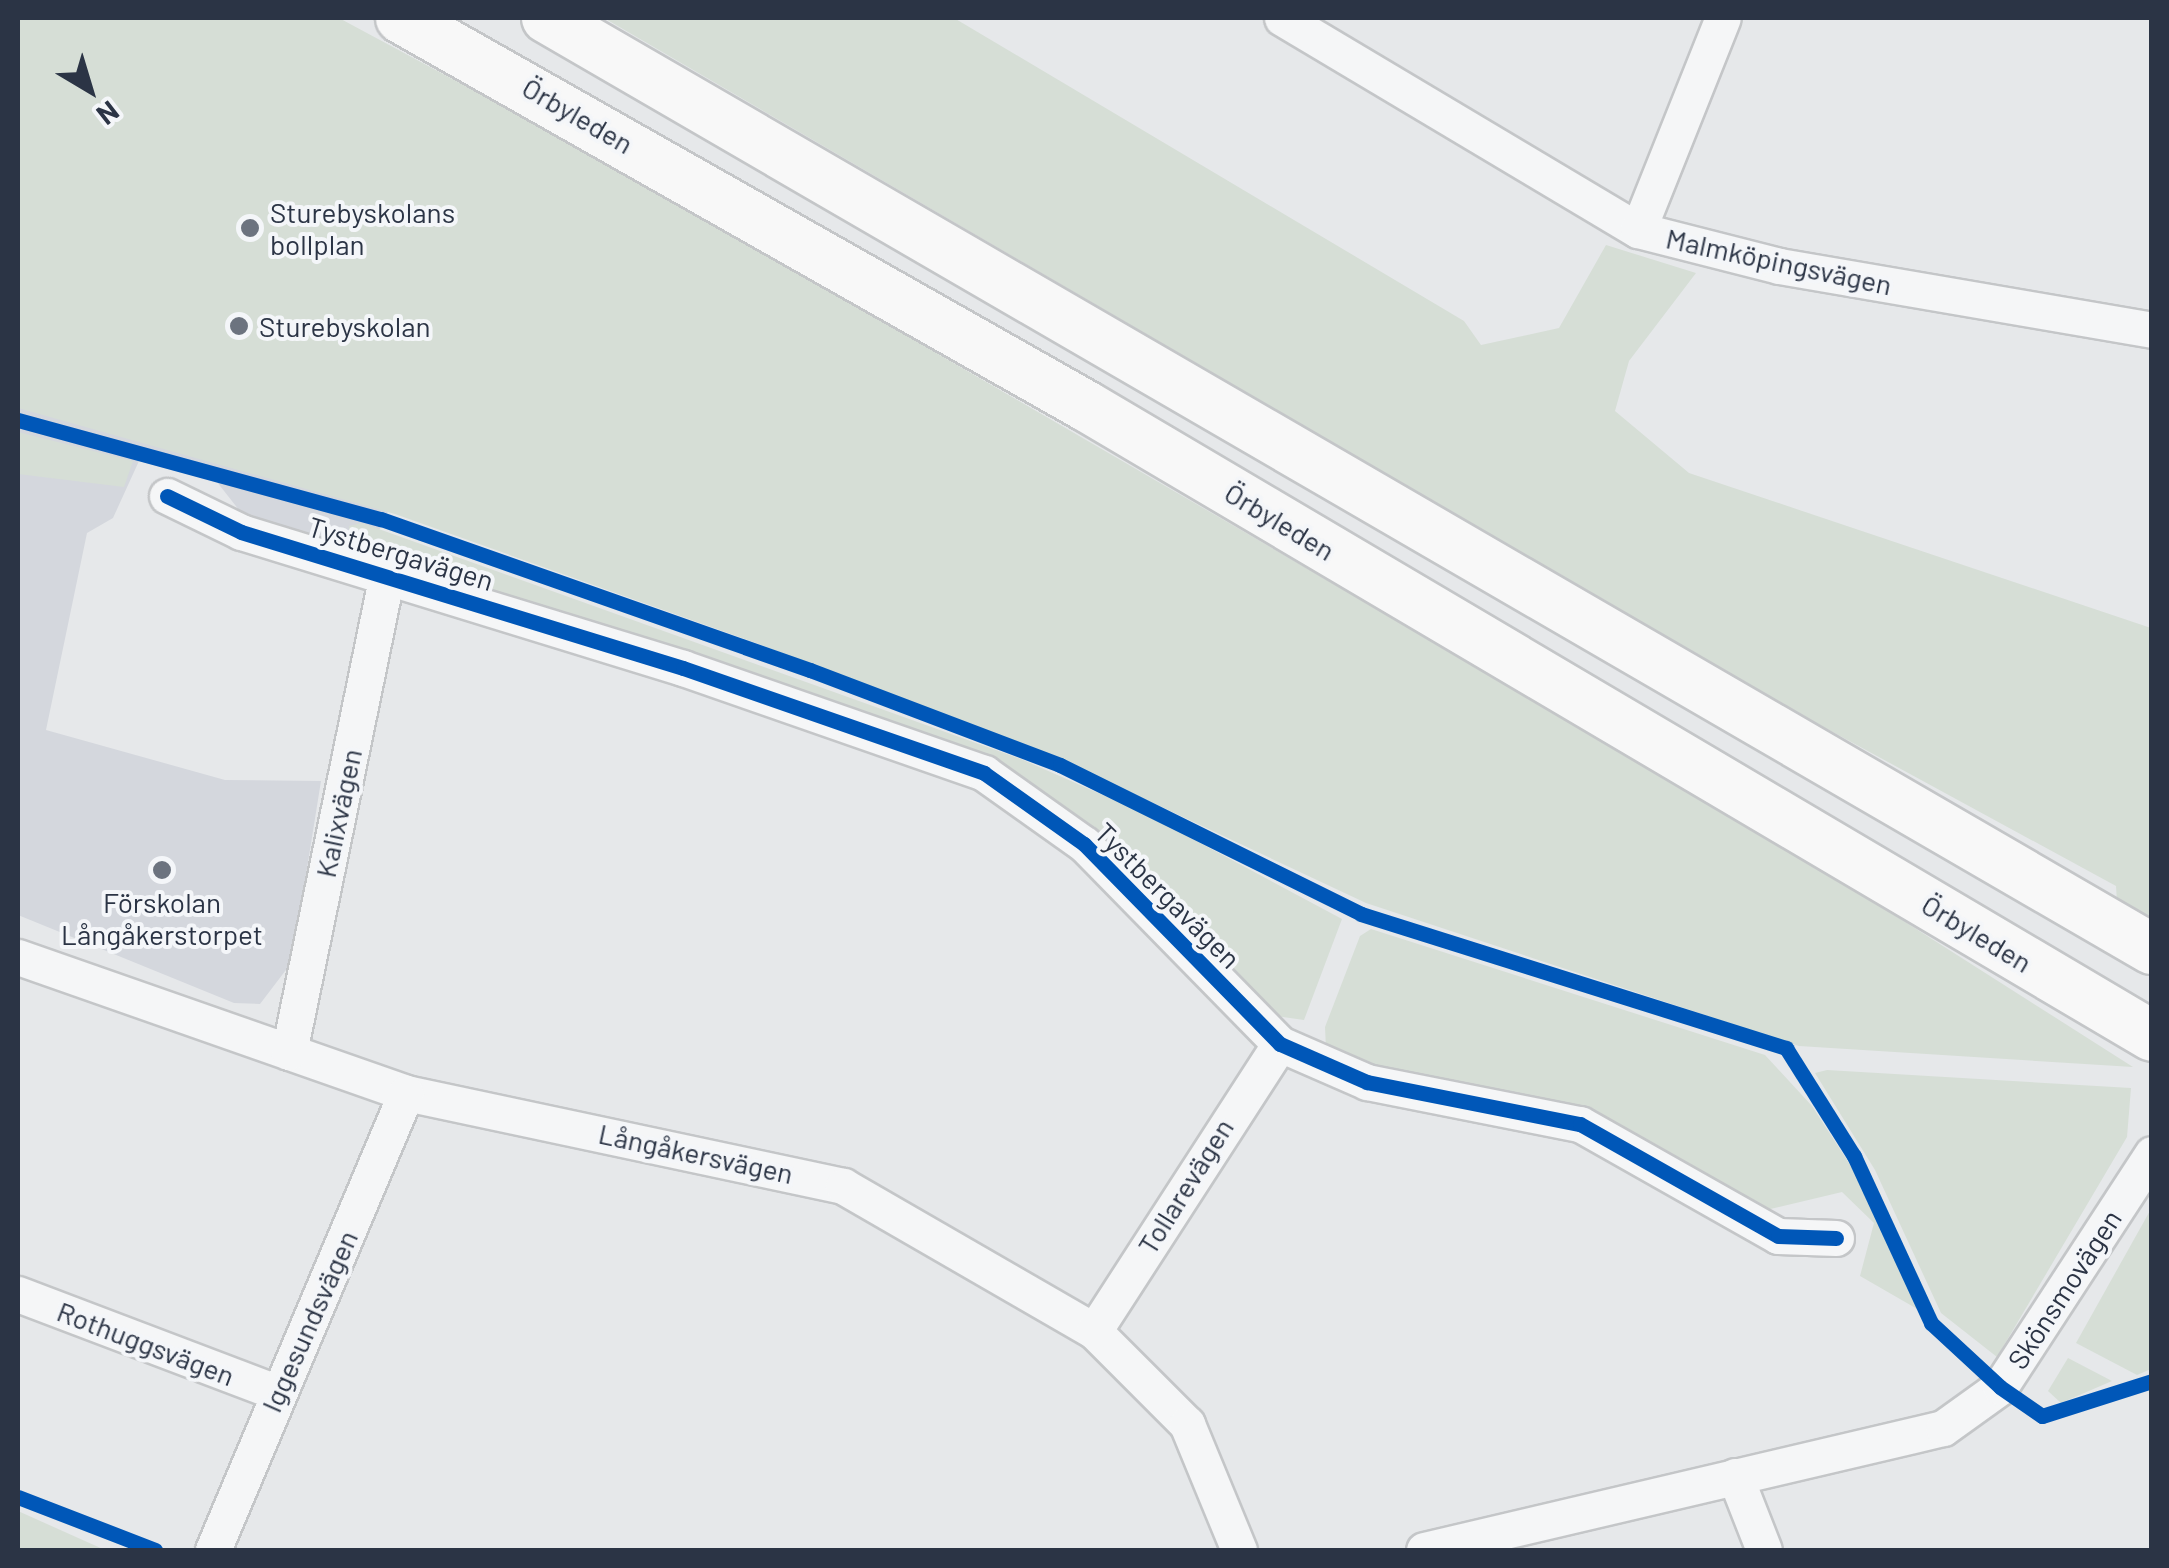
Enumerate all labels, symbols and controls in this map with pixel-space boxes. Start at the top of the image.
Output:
north arrow [40,40,140,140]
street label: Örbyleden [517,70,639,160]
text: N [91,95,126,133]
place label: Sturebyskolans bollplan [270,195,455,261]
marker: Sturebyskolans bollplan [239,217,261,239]
street label: Malmköpingsvägen [1663,221,1895,301]
place label: Sturebyskolan [259,309,431,343]
marker: Sturebyskolan [228,315,250,337]
street label: Örbyleden [1219,475,1341,567]
street label: Tystbergavägen [304,509,498,597]
street label: Kalixvägen [308,746,368,880]
street label: Tystbergavägen [1088,815,1248,975]
marker: Förskolan Långåkerstorpet [151,859,173,881]
place label: Förskolan Långåkerstorpet [61,885,263,951]
street label: Örbyleden [1916,887,2038,979]
street label: Tollarevägen [1130,1112,1240,1260]
street label: Långåkersvägen [596,1116,796,1190]
street label: Skönsmovägen [2000,1203,2128,1375]
street label: Iggesundsvägen [254,1225,364,1417]
street label: Rothuggsvägen [53,1294,239,1392]

